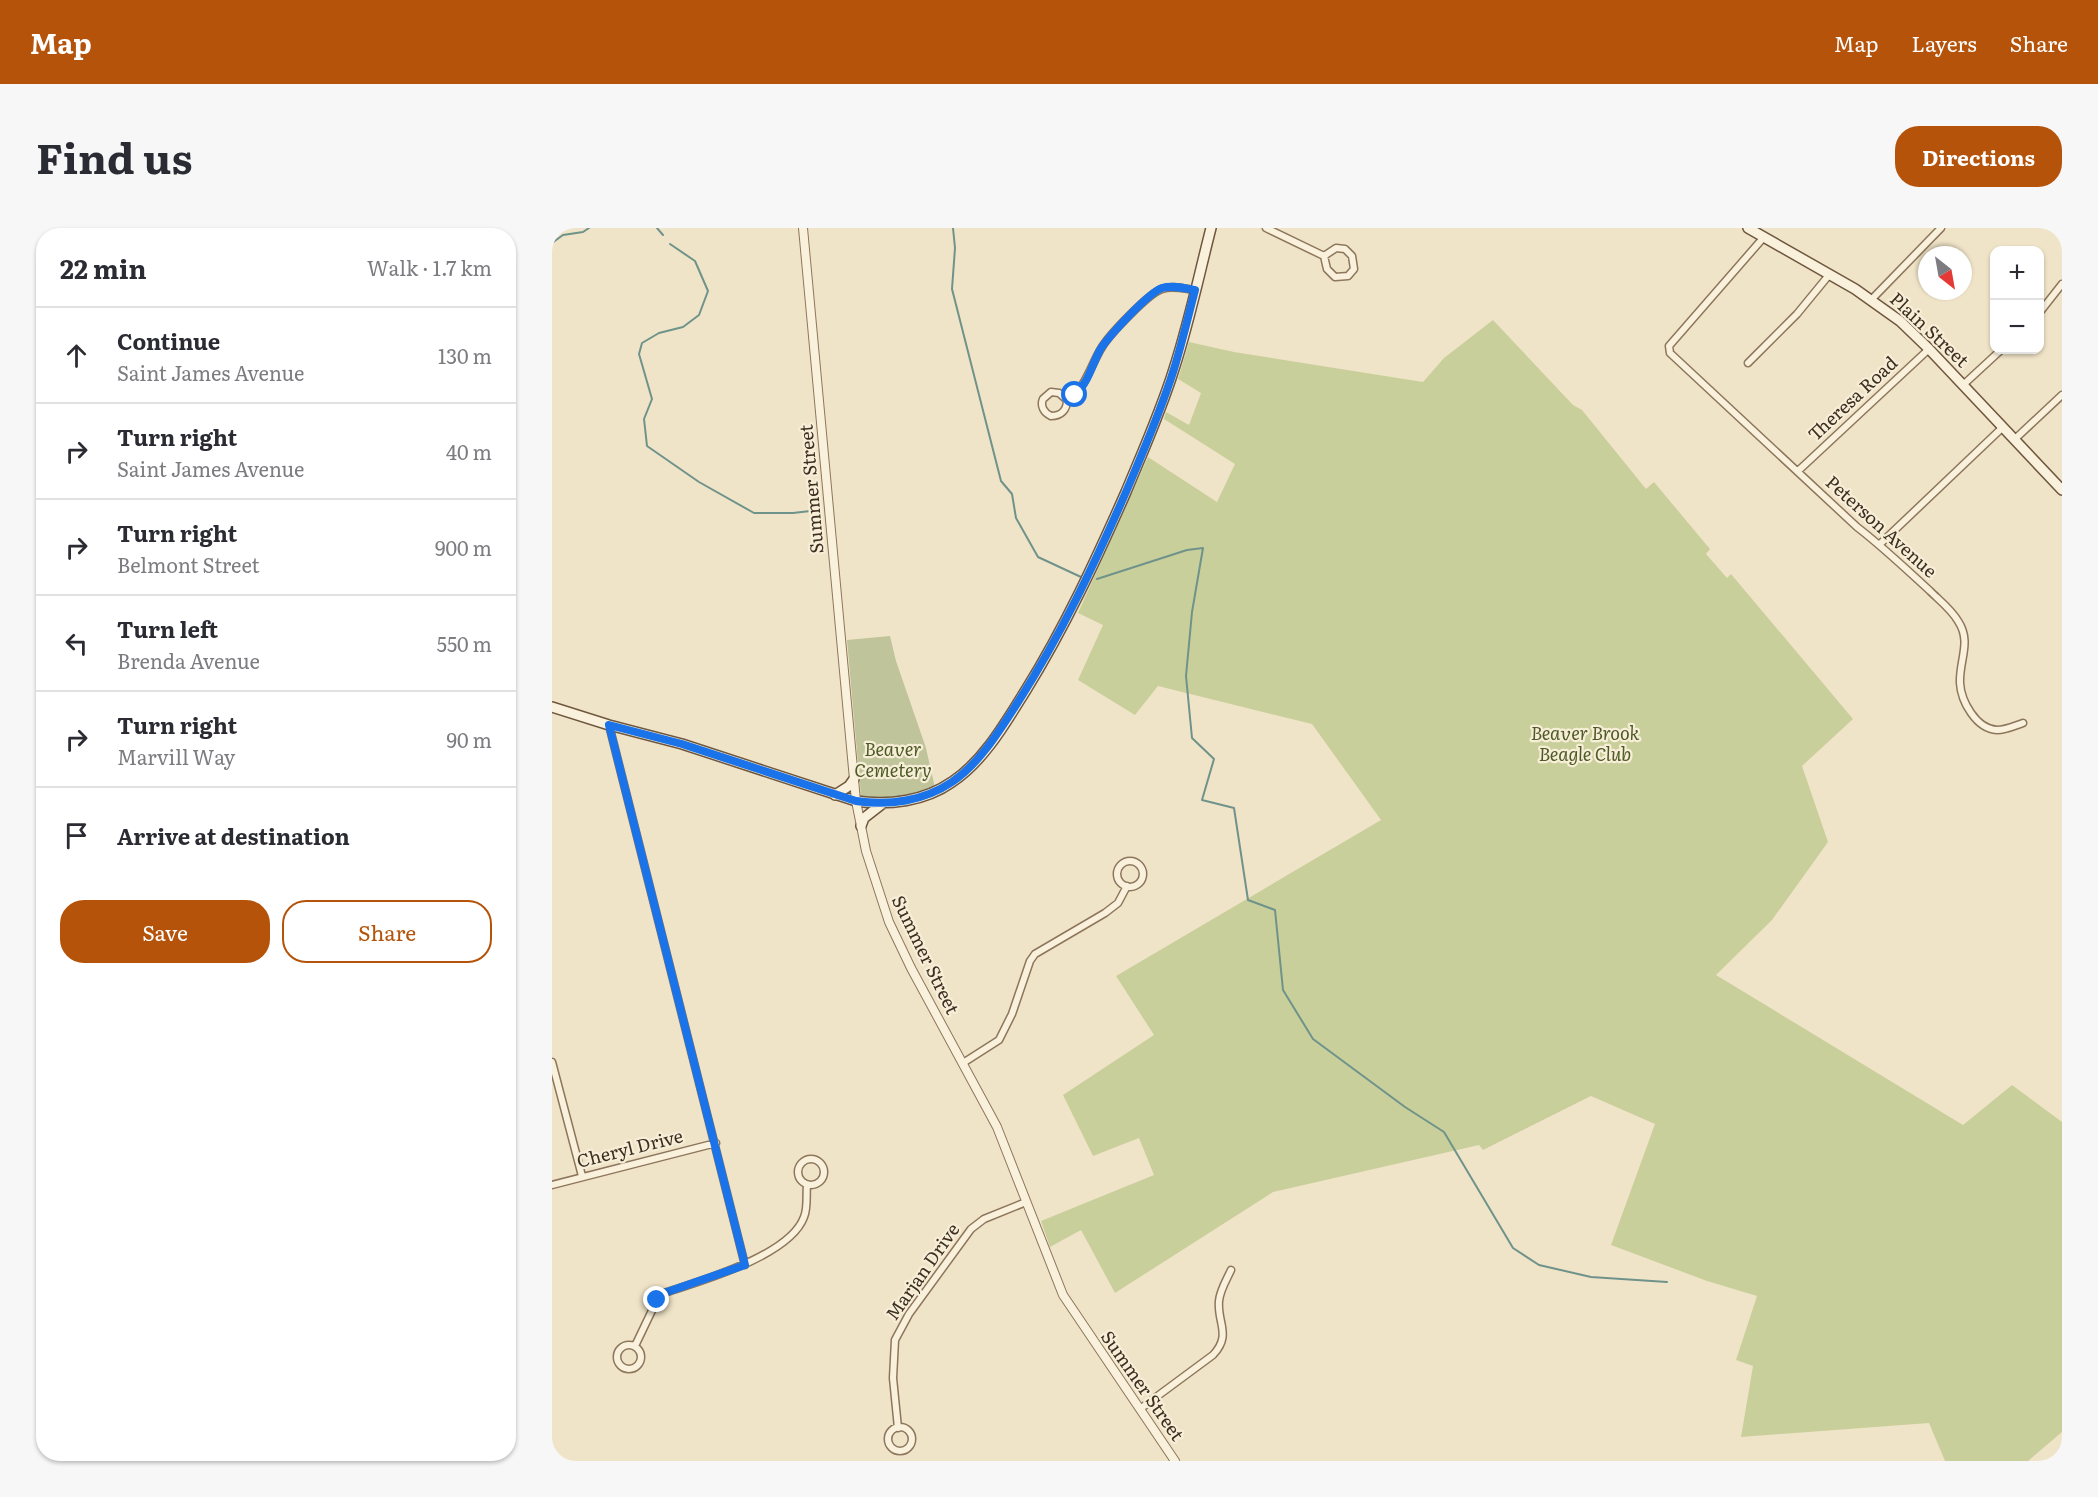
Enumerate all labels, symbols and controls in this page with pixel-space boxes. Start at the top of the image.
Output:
text: Map [30,21,92,63]
text: Map [1834,27,1879,58]
text: Layers [1912,27,1977,58]
text: Share [2010,27,2068,58]
text: Find us [36,125,193,187]
button: Directions [1895,126,2062,187]
north arrow [1918,246,1972,300]
map controls [1990,246,2044,354]
button: + [1990,246,2044,300]
text: 22 min [60,248,147,287]
text: Walk · 1.7 km [367,252,492,282]
street label: Plain Street [1884,285,1976,373]
button: − [1990,300,2044,354]
text: Continue [117,324,220,357]
icon: ahead [60,339,93,372]
text: 130 m [438,340,492,370]
street label: Theresa Road [1801,349,1903,447]
text: Saint James Avenue [117,357,304,387]
route start [1061,381,1087,407]
text: Turn right [117,420,237,453]
street label: Summer Street [791,423,830,555]
icon: right [60,435,93,468]
text: 40 m [446,436,492,466]
text: Saint James Avenue [117,453,304,483]
street label: Peterson Avenue [1820,468,1944,583]
text: Turn right [117,516,237,549]
icon: right [60,531,93,564]
text: 900 m [435,532,492,562]
text: Belmont Street [117,549,260,579]
text: Turn left [117,612,218,645]
icon: left [60,627,93,660]
text: 550 m [437,628,492,658]
text: Brenda Avenue [117,645,260,675]
text: Turn right [117,708,237,741]
park label: Beaver Brook Beagle Club [1531,719,1639,767]
icon: right [60,723,93,756]
text: 90 m [447,724,492,754]
park label: Beaver Cemetery [854,735,932,783]
text: Marvill Way [117,741,235,771]
icon: arrive [60,819,93,852]
text: Arrive at destination [117,819,350,852]
street label: Summer Street [886,890,967,1019]
button: Save [60,900,270,963]
button: Share [282,900,492,963]
street label: Cheryl Drive [574,1121,686,1174]
street label: Marjan Drive [878,1217,965,1325]
route end [643,1286,669,1312]
street label: Summer Street [1095,1324,1192,1446]

